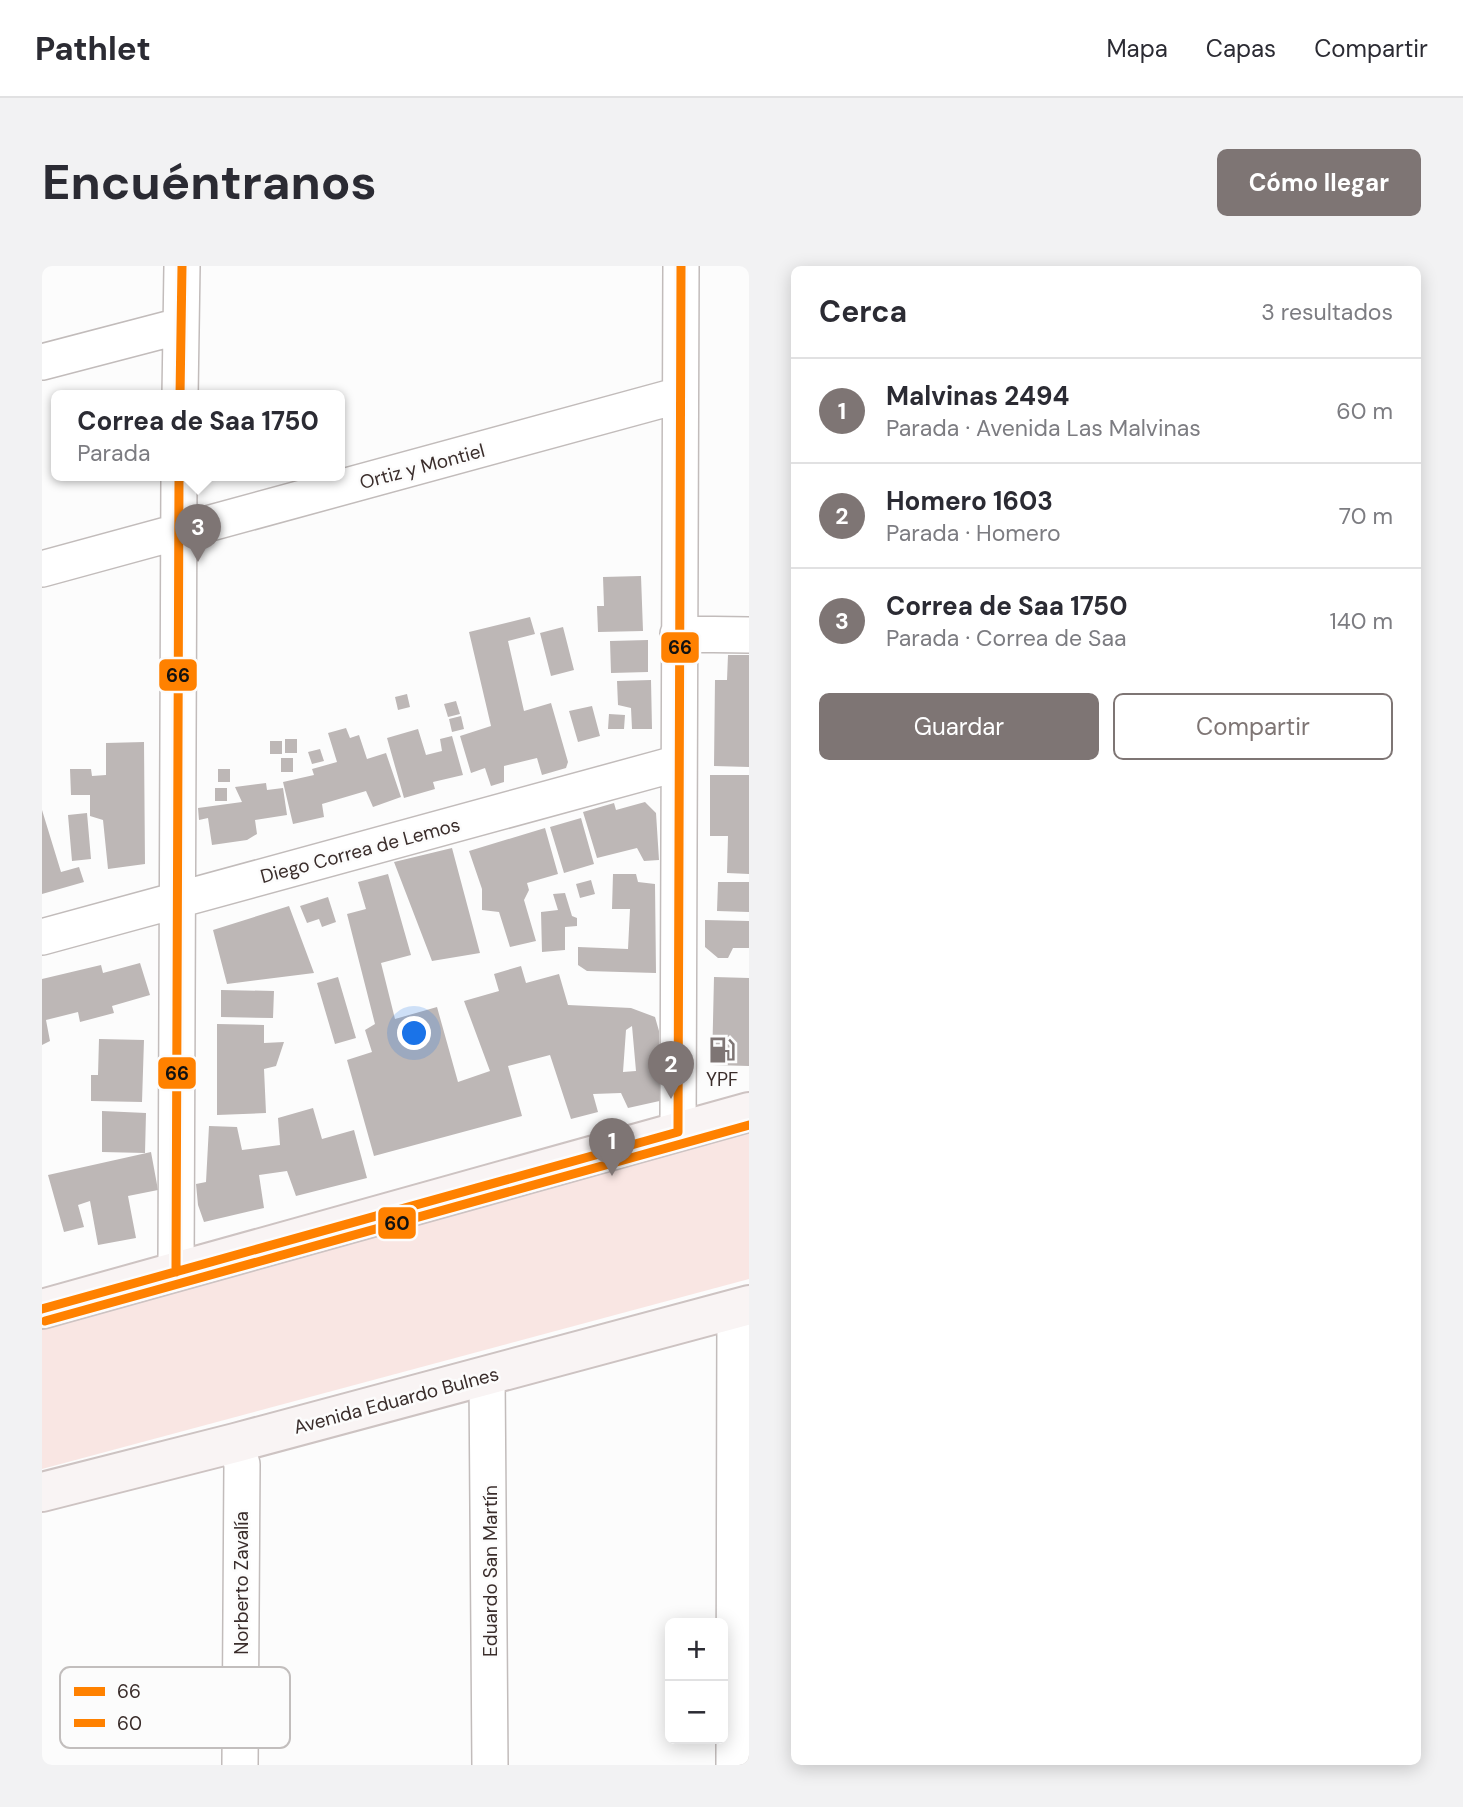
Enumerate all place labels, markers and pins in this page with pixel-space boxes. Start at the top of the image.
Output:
pin: 3 [175,504,221,562]
fuel station icon: YPF [707,1035,737,1065]
pin: 2 [648,1041,694,1099]
place label: YPF [706,1067,738,1092]
pin: 1 [589,1118,635,1176]

